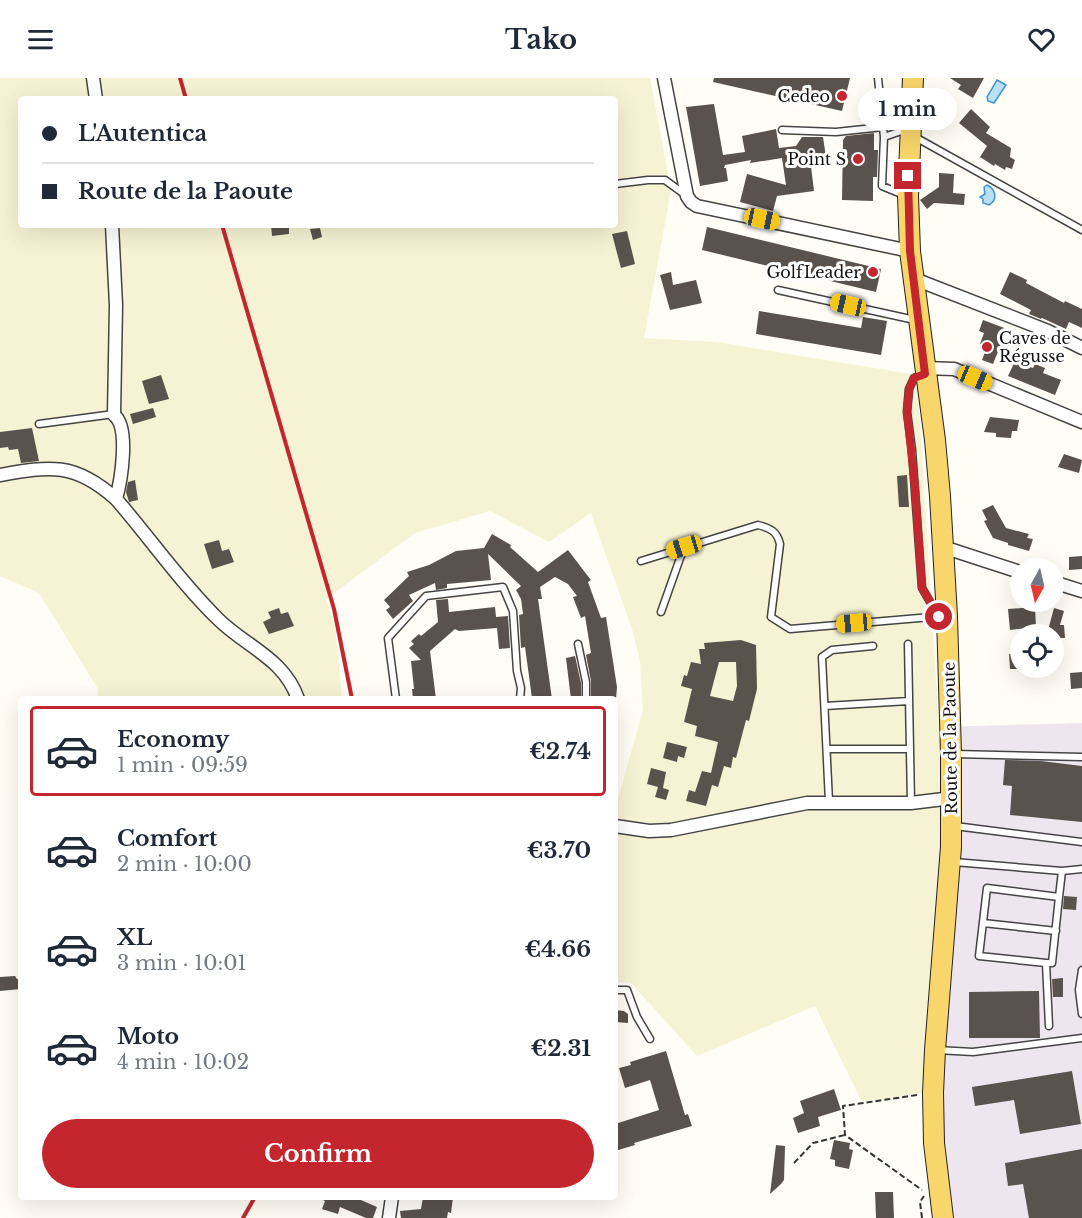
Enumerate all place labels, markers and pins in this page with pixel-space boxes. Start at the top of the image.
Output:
place label: Cedeo [778,86,830,106]
marker: Cedeo [835,89,849,103]
place label: Point S [788,149,846,169]
marker: Point S [851,152,865,166]
place label: GolfLeader [766,262,861,282]
marker: GolfLeader [866,265,880,279]
place label: Caves de Régusse [999,328,1071,366]
marker: Caves de Régusse [980,340,994,354]

